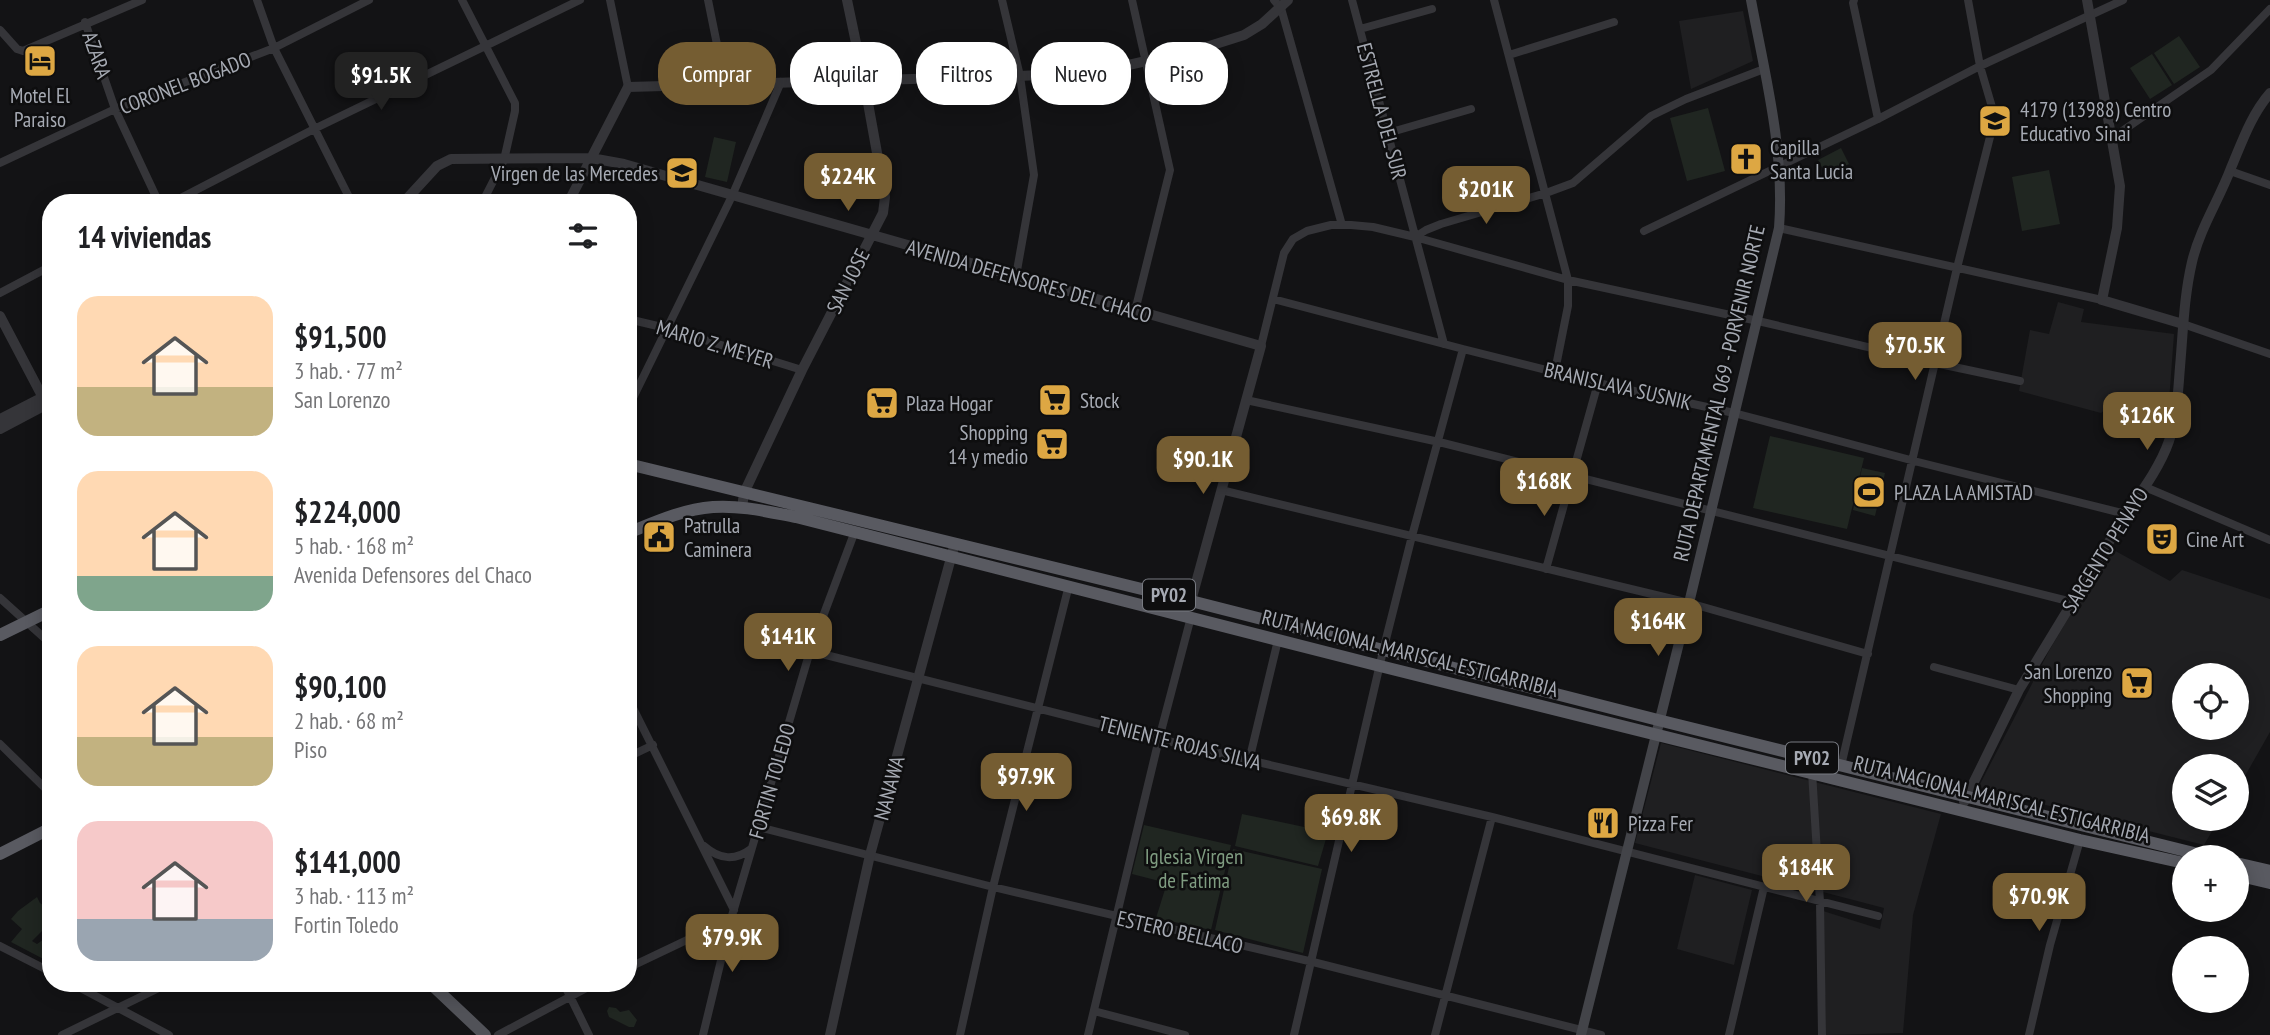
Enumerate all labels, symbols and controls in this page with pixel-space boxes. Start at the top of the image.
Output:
street label: AZARA [76,28,118,82]
street label: ESTRELLA DEL SUR [1351,40,1413,182]
hotel icon: Motel El Paraiso [21,42,59,80]
chip: Comprar [658,42,776,105]
chip: Alquilar [790,42,902,105]
chip: Filtros [916,42,1017,105]
chip: Nuevo [1031,42,1131,105]
chip: Piso [1145,42,1228,105]
street label: CORONEL BOGADO [115,46,255,120]
pin: $91.5K [324,52,438,112]
text: $91.5K [351,60,411,89]
place label: Motel El Paraiso [10,82,70,133]
place label: 4179 (13988) Centro Educativo Sinai [2020,96,2171,147]
school or university icon: 4179 (13988) Centro Educativo Sinai [1976,102,2014,140]
place label: Capilla Santa Lucia [1770,134,1853,185]
church icon: Capilla Santa Lucia [1727,140,1765,178]
school or university icon: Virgen de las Mercedes [663,154,701,192]
pin: $224K [799,154,897,213]
place label: Virgen de las Mercedes [490,160,658,187]
text: $224K [820,161,876,190]
pin: $201K [1437,166,1535,226]
text: $201K [1458,174,1514,203]
text: 14 viviendas [77,217,211,256]
icon: filters [564,217,602,255]
street label: RUTA DEPARTAMENTAL 069 - PORVENIR NORTE [1667,222,1771,564]
street label: AVENIDA DEFENSORES DEL CHACO [903,233,1155,329]
street label: SAN JOSE [820,244,876,318]
street label: MARIO Z. MEYER [653,313,777,375]
text: $91,500 [294,317,387,356]
pin: $70.5K [1858,322,1972,382]
icon: home [133,324,217,408]
text: $70.5K [1885,330,1945,359]
text: 3 hab. · 77 m² [294,356,403,385]
street label: BRANISLAVA SUSNIK [1542,356,1694,416]
supermarket icon: Stock [1036,381,1074,419]
supermarket icon: Plaza Hogar [863,384,901,422]
text: San Lorenzo [294,385,390,414]
place label: Stock [1080,387,1119,414]
place label: Plaza Hogar [906,390,993,417]
pin: $126K [2098,392,2196,452]
text: $126K [2119,400,2175,429]
place label: Shopping 14 y medio [948,419,1028,470]
supermarket icon: Shopping 14 y medio [1033,425,1071,463]
pin: $90.1K [1146,436,1260,496]
text: $90.1K [1173,444,1233,473]
pin: $168K [1495,458,1593,518]
text: $168K [1516,466,1572,495]
sports icon: PLAZA LA AMISTAD [1850,473,1888,511]
place label: PLAZA LA AMISTAD [1894,479,2033,506]
street label: SARGENTO PENAYO [2056,482,2154,618]
text: $224,000 [294,492,401,531]
icon: home [133,499,217,583]
place label: Patrulla Caminera [684,512,752,563]
public building icon: Patrulla Caminera [640,518,678,556]
theatre icon: Cine Art [2143,520,2181,558]
place label: Cine Art [2186,526,2244,553]
text: 5 hab. · 168 m² [294,531,414,560]
text: Avenida Defensores del Chaco [294,560,532,589]
road number: PY02 [1143,580,1195,610]
pin: $164K [1609,598,1707,658]
street label: RUTA NACIONAL MARISCAL ESTIGARRIBIA [1259,603,1561,703]
text: $164K [1630,606,1686,635]
pin: $141K [739,614,837,673]
text: $141K [760,621,816,650]
place label: San Lorenzo Shopping [2024,658,2112,709]
map controls [2172,663,2249,1013]
button: locate [2172,663,2249,740]
supermarket icon: San Lorenzo Shopping [2118,664,2156,702]
text: $90,100 [294,667,387,706]
icon: home [133,674,217,758]
text: 2 hab. · 68 m² [294,706,404,735]
street label: TENIENTE ROJAS SILVA [1096,710,1264,776]
street label: FORTIN TOLEDO [743,720,801,842]
text: Piso [294,735,327,764]
road number: PY02 [1786,743,1838,774]
street label: RUTA NACIONAL MARISCAL ESTIGARRIBIA [1851,749,2153,849]
street label: NANAWA [867,753,911,823]
pin: $97.9K [969,754,1083,813]
button: layers [2172,754,2249,831]
text: $97.9K [997,761,1055,790]
pin: $69.8K [1294,794,1408,854]
text: $69.8K [1321,802,1381,831]
restaurant icon: Pizza Fer [1584,804,1622,842]
place label: Pizza Fer [1628,810,1693,837]
text: $141,000 [294,842,401,881]
park label: Iglesia Virgen de Fatima [1145,843,1243,894]
pin: $184K [1757,844,1855,904]
button: + [2172,845,2249,922]
icon: home [133,849,217,933]
text: $184K [1778,852,1834,881]
pin: $70.9K [1982,874,2096,933]
text: 3 hab. · 113 m² [294,881,414,910]
text: $70.9K [2009,881,2069,910]
street label: ESTERO BELLACO [1114,904,1246,960]
text: Fortin Toledo [294,910,399,939]
pin: $79.9K [675,914,789,974]
text: $79.9K [702,922,762,951]
button: − [2172,936,2249,1013]

